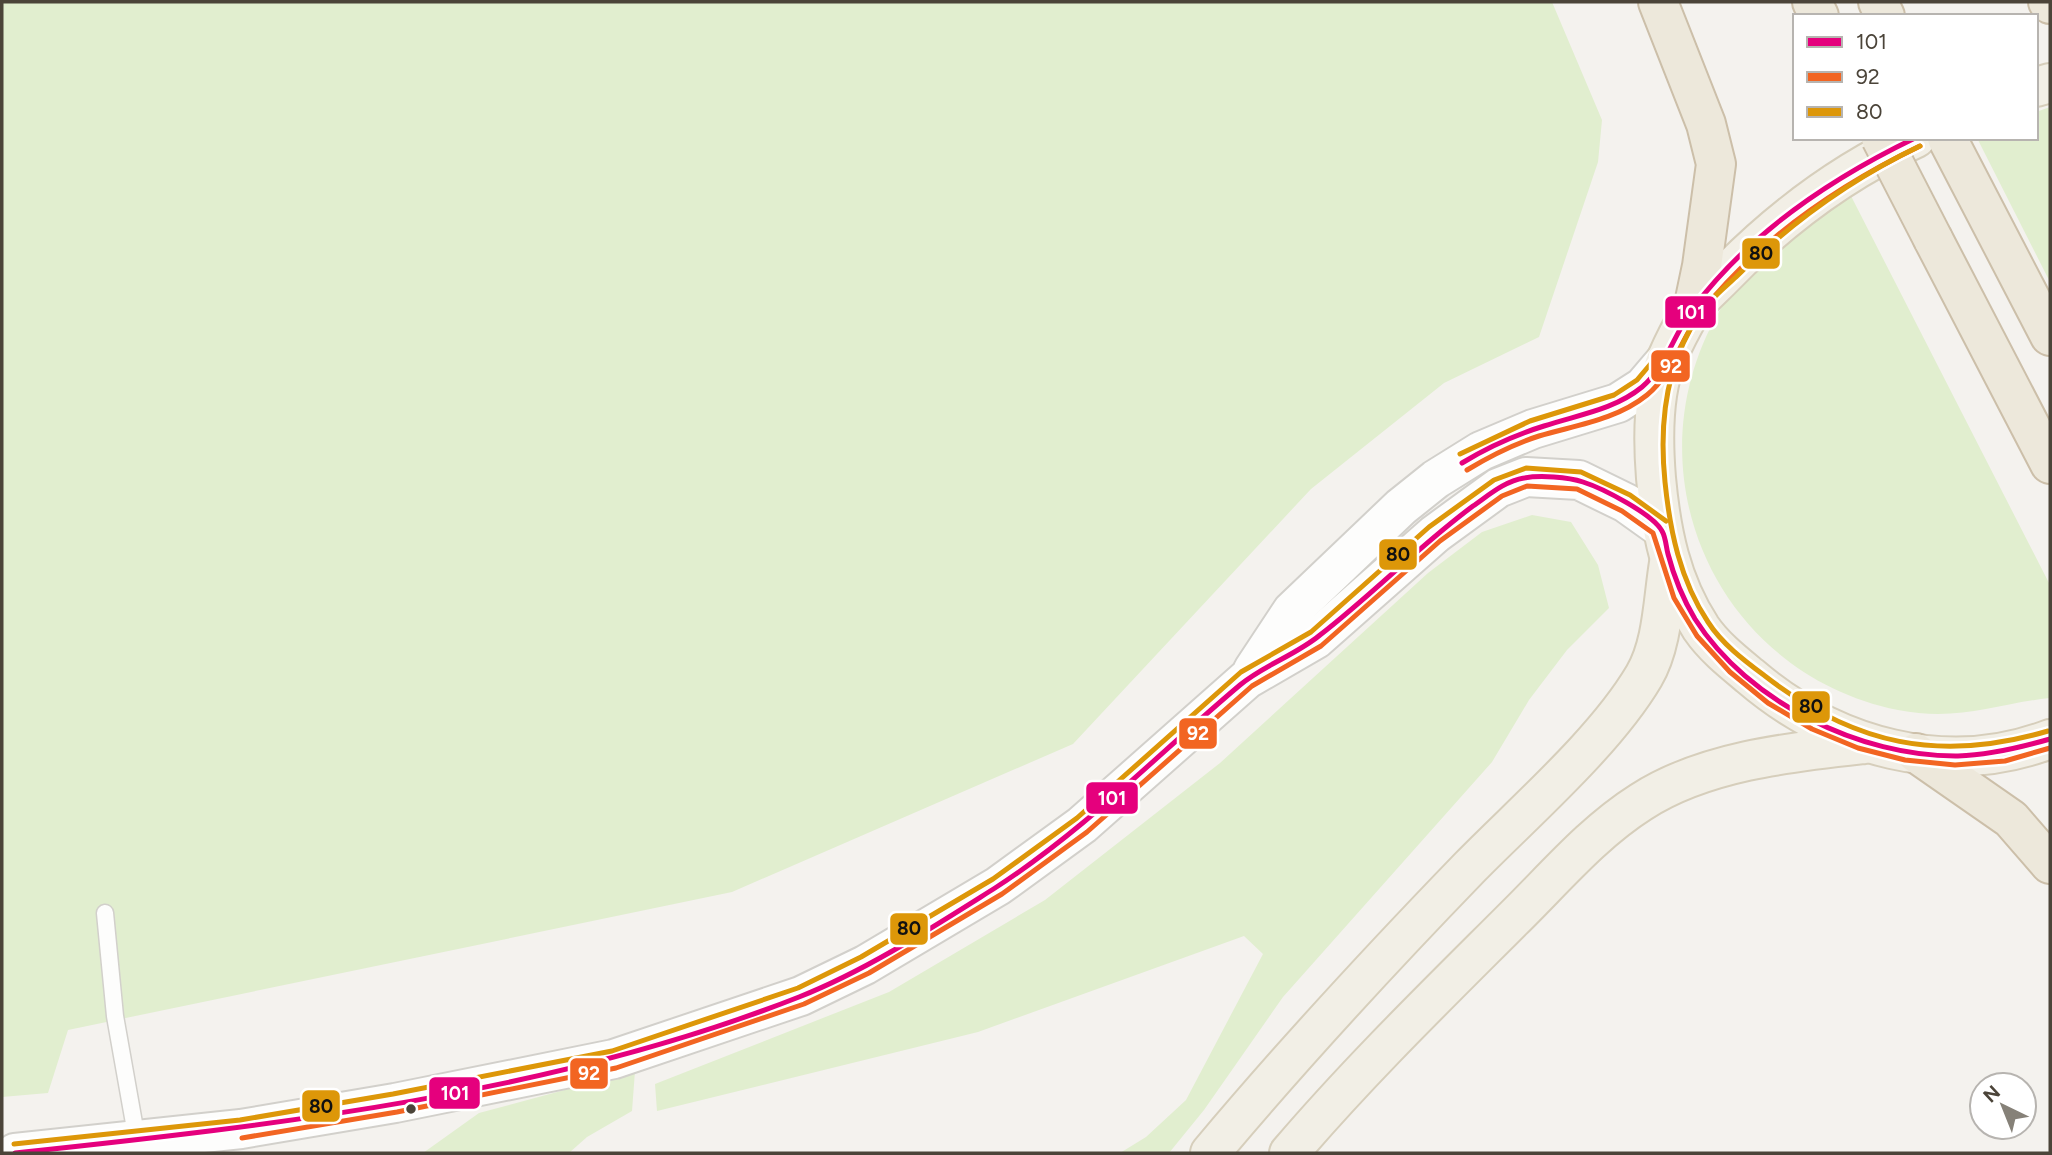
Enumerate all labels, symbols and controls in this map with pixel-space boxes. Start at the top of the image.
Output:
legend [1793,14,2038,140]
text: 101 [1856,29,1887,54]
text: 92 [1856,64,1880,89]
text: 80 [1856,99,1882,124]
line badge: 80 [1741,237,1781,270]
text: 80 [1749,242,1773,265]
line badge: 101 [1664,295,1717,329]
text: 101 [1677,301,1705,324]
line badge: 92 [1650,349,1691,383]
text: 92 [1660,355,1682,378]
line badge: 80 [1378,538,1418,571]
text: 80 [1386,543,1410,566]
line badge: 80 [1791,690,1831,724]
text: 80 [1799,695,1823,718]
line badge: 92 [1178,717,1218,750]
text: 92 [1187,722,1209,745]
line badge: 101 [1085,781,1139,815]
text: 101 [1098,787,1126,810]
line badge: 80 [889,912,929,946]
text: 80 [897,917,921,940]
line badge: 92 [569,1057,609,1090]
text: 92 [578,1062,600,1085]
north arrow [1968,1071,2038,1141]
line badge: 101 [428,1076,481,1110]
text: N [1979,1081,2005,1107]
text: 101 [441,1082,469,1105]
line badge: 80 [301,1089,341,1123]
text: 80 [309,1095,333,1118]
unlabelled marker [404,1102,418,1116]

